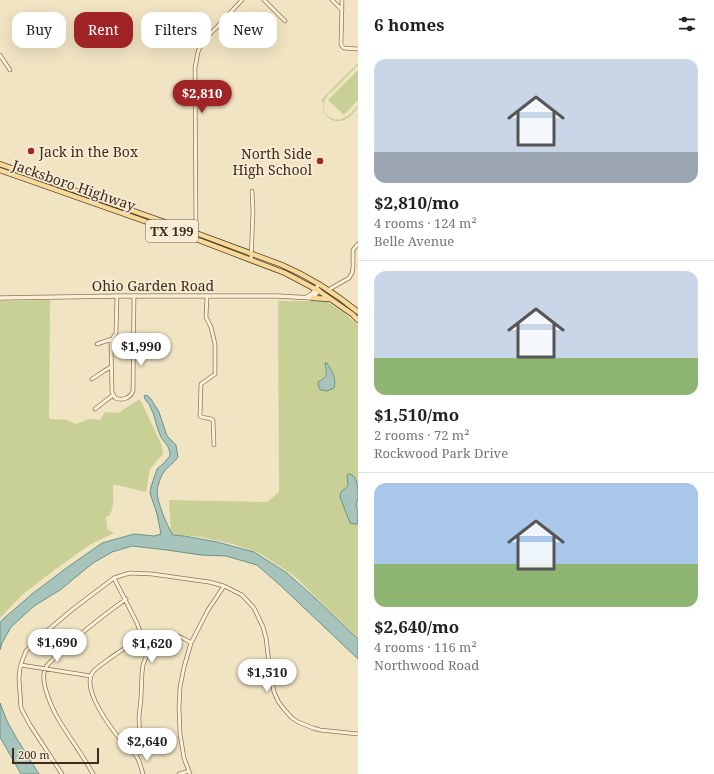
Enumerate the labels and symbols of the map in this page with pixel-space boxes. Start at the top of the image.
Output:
pin: $2,810 [169,80,235,114]
place label: Jack in the Box [38,142,139,161]
place label: North Side High School [232,144,313,179]
marker: Jack in the Box [26,146,36,156]
street label: Jacksboro Highway [9,155,138,215]
marker: North Side High School [315,156,325,166]
road number: TX 199 [146,220,198,242]
street label: Ohio Garden Road [92,276,215,295]
pin: $1,990 [108,333,174,367]
pin: $1,690 [24,629,90,663]
pin: $1,620 [119,630,185,664]
pin: $1,510 [234,659,300,693]
pin: $2,640 [114,728,180,762]
scale bar [12,746,99,765]

